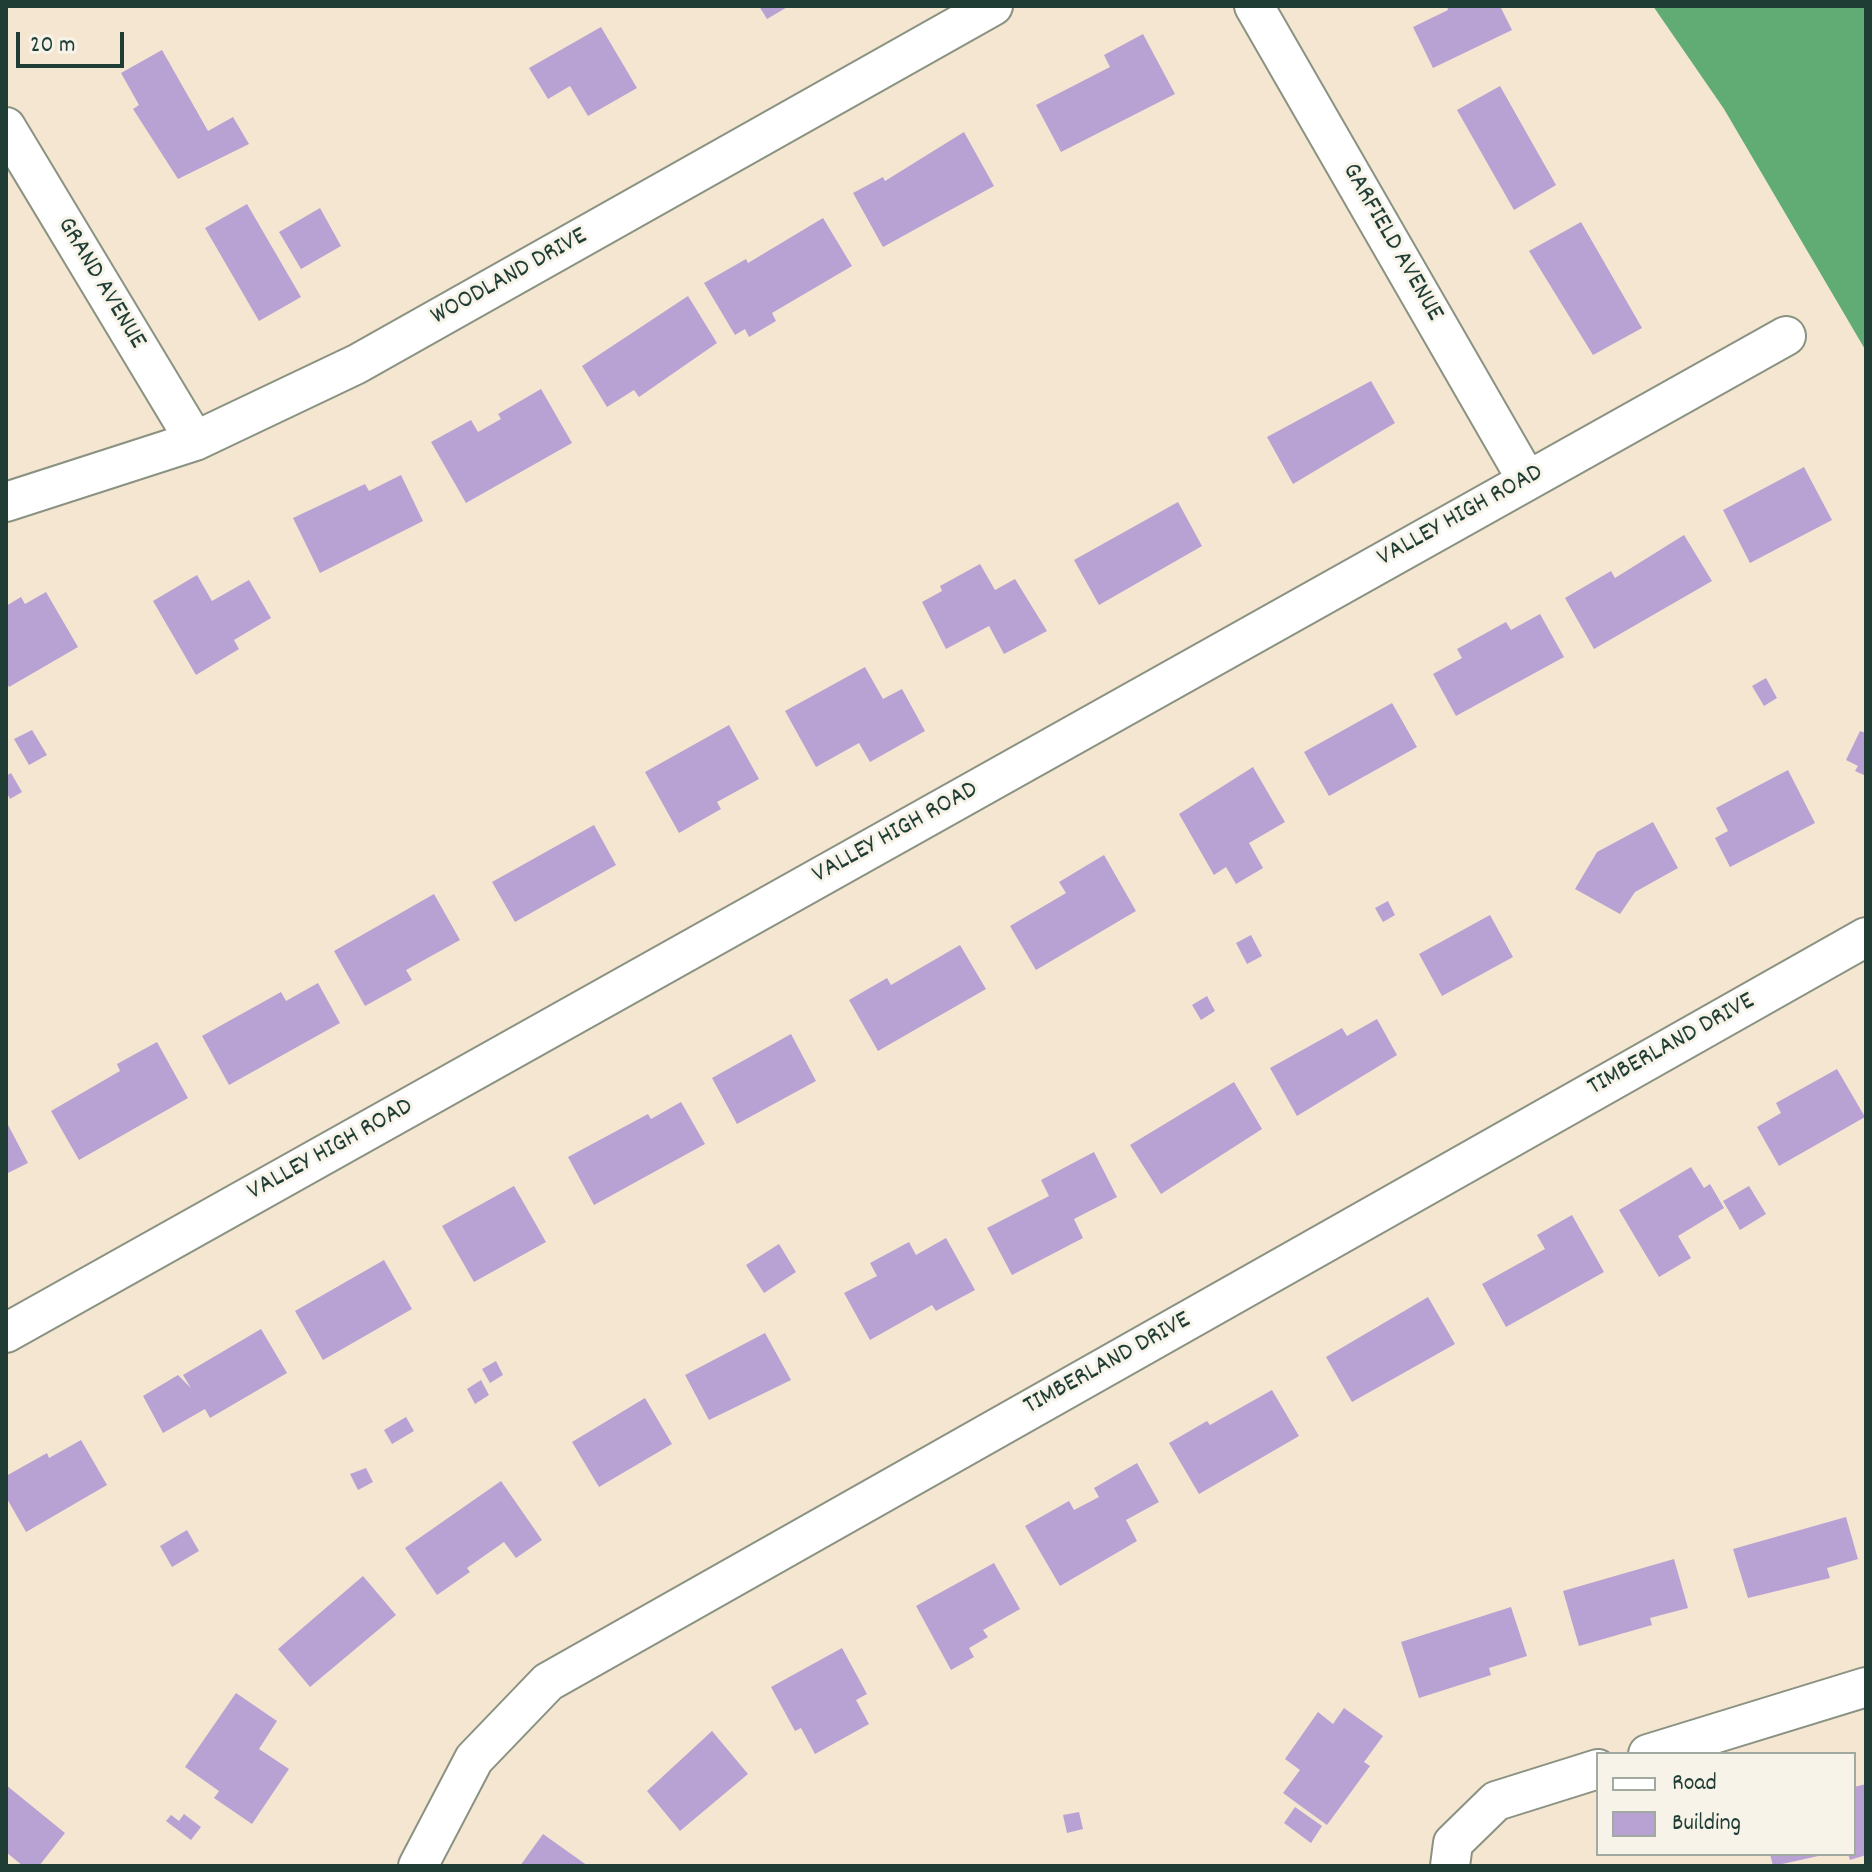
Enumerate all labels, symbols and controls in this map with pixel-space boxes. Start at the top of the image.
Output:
scale bar [20,16,128,66]
text: 20 m [30,29,76,63]
street label: GARFIELD AVENUE [1333,158,1449,328]
street label: GRAND AVENUE [49,213,151,355]
street label: WOODLAND DRIVE [426,222,594,334]
street label: VALLEY HIGH ROAD [1373,459,1549,575]
street label: VALLEY HIGH ROAD [808,776,984,892]
street label: TIMBERLAND DRIVE [1583,987,1761,1105]
street label: VALLEY HIGH ROAD [243,1093,419,1209]
street label: TIMBERLAND DRIVE [1019,1306,1197,1424]
legend [1596,1752,1856,1856]
text: Road [1672,1767,1717,1801]
text: Building [1672,1807,1741,1841]

